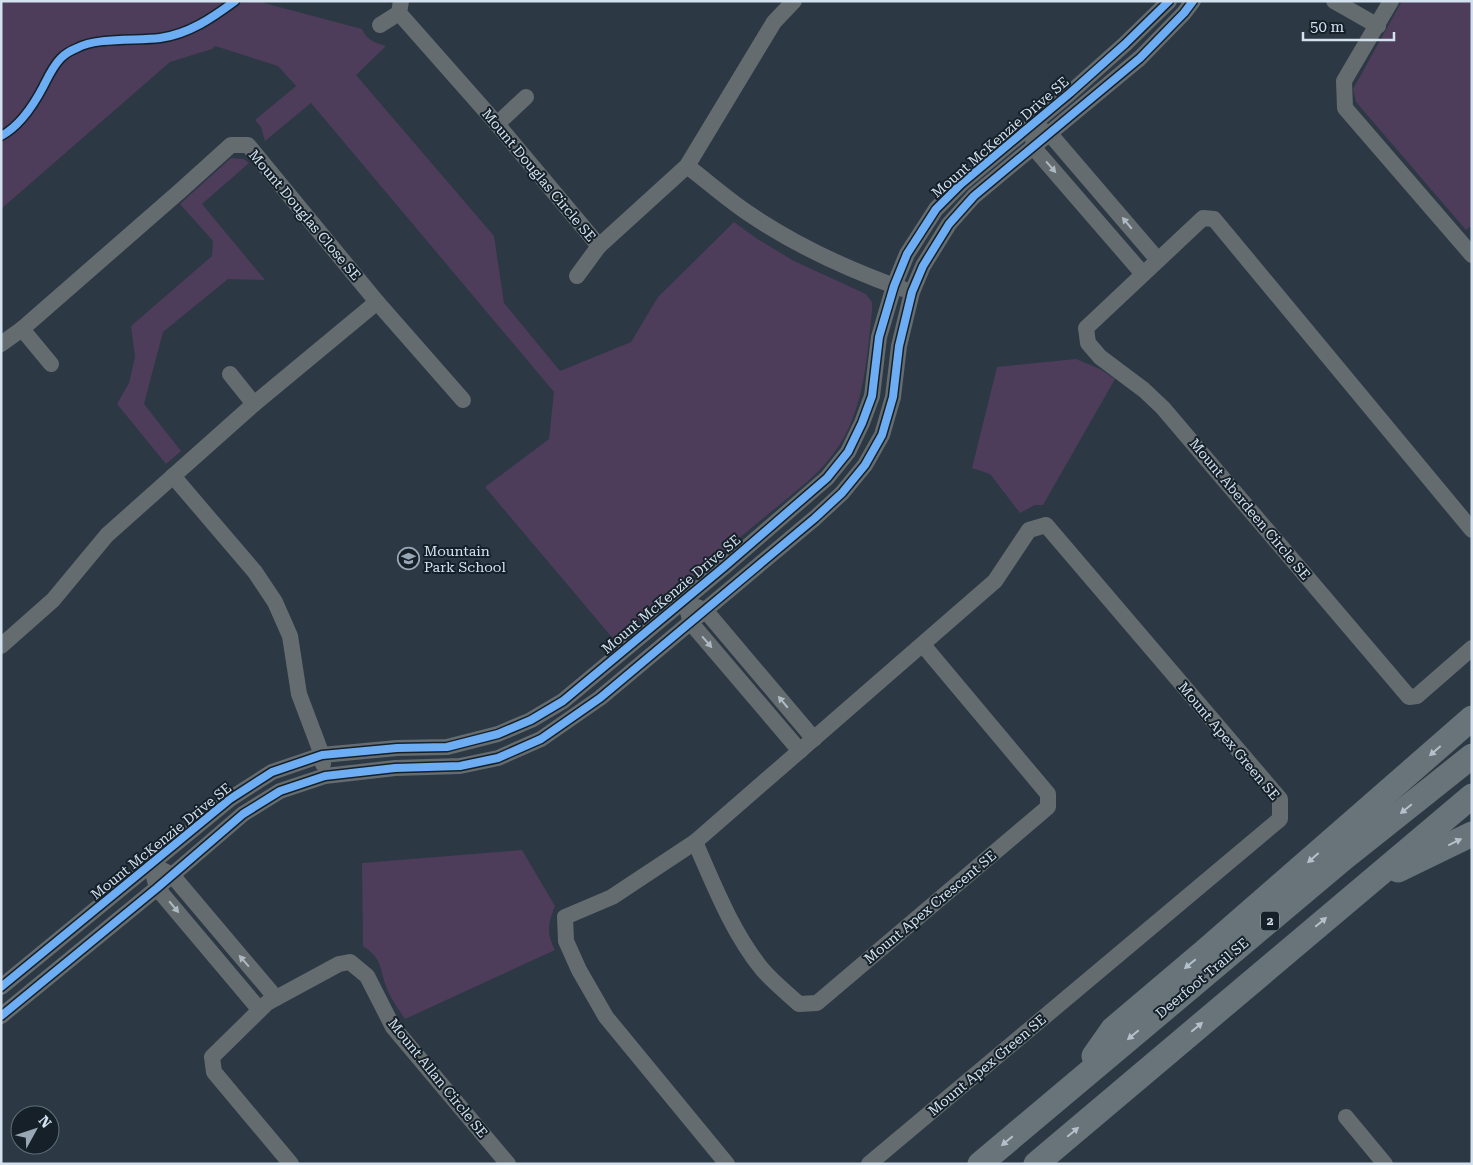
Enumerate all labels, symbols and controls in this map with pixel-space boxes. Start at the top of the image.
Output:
scale bar [1303,10,1394,42]
text: 50 m [1310,18,1345,36]
street label: Mount McKenzie Drive SE [928,73,1072,201]
street label: Mount Douglas Circle SE [479,106,599,244]
street label: Mount Douglas Close SE [246,147,364,283]
one-way arrow [1045,161,1057,173]
one-way arrow [1122,217,1133,229]
street label: Mount Aberdeen Circle SE [1186,435,1314,583]
street label: Mount McKenzie Drive SE [598,531,744,657]
place label: Mountain Park School [424,543,506,575]
school or university icon: Mountain Park School [396,547,420,571]
one-way arrow [701,636,713,648]
street label: Mount Apex Green SE [1175,679,1283,803]
one-way arrow [778,696,789,708]
one-way arrow [1429,745,1442,756]
street label: Mount McKenzie Drive SE [88,779,234,903]
one-way arrow [1400,803,1413,814]
one-way arrow [1448,838,1462,846]
street label: Mount Apex Crescent SE [861,847,999,967]
one-way arrow [1306,852,1319,863]
one-way arrow [168,901,179,914]
road number: 2 [1261,911,1279,930]
one-way arrow [1315,917,1328,928]
street label: Deerfoot Trail SE [1152,935,1252,1021]
one-way arrow [239,954,250,967]
one-way arrow [1184,958,1196,969]
street label: Mount Apex Green SE [925,1011,1049,1119]
street label: Mount Allan Circle SE [385,1015,491,1141]
one-way arrow [1191,1022,1204,1033]
one-way arrow [1127,1030,1140,1041]
north arrow [10,1105,60,1155]
text: N [35,1112,55,1131]
one-way arrow [1067,1127,1080,1138]
one-way arrow [1001,1135,1013,1147]

